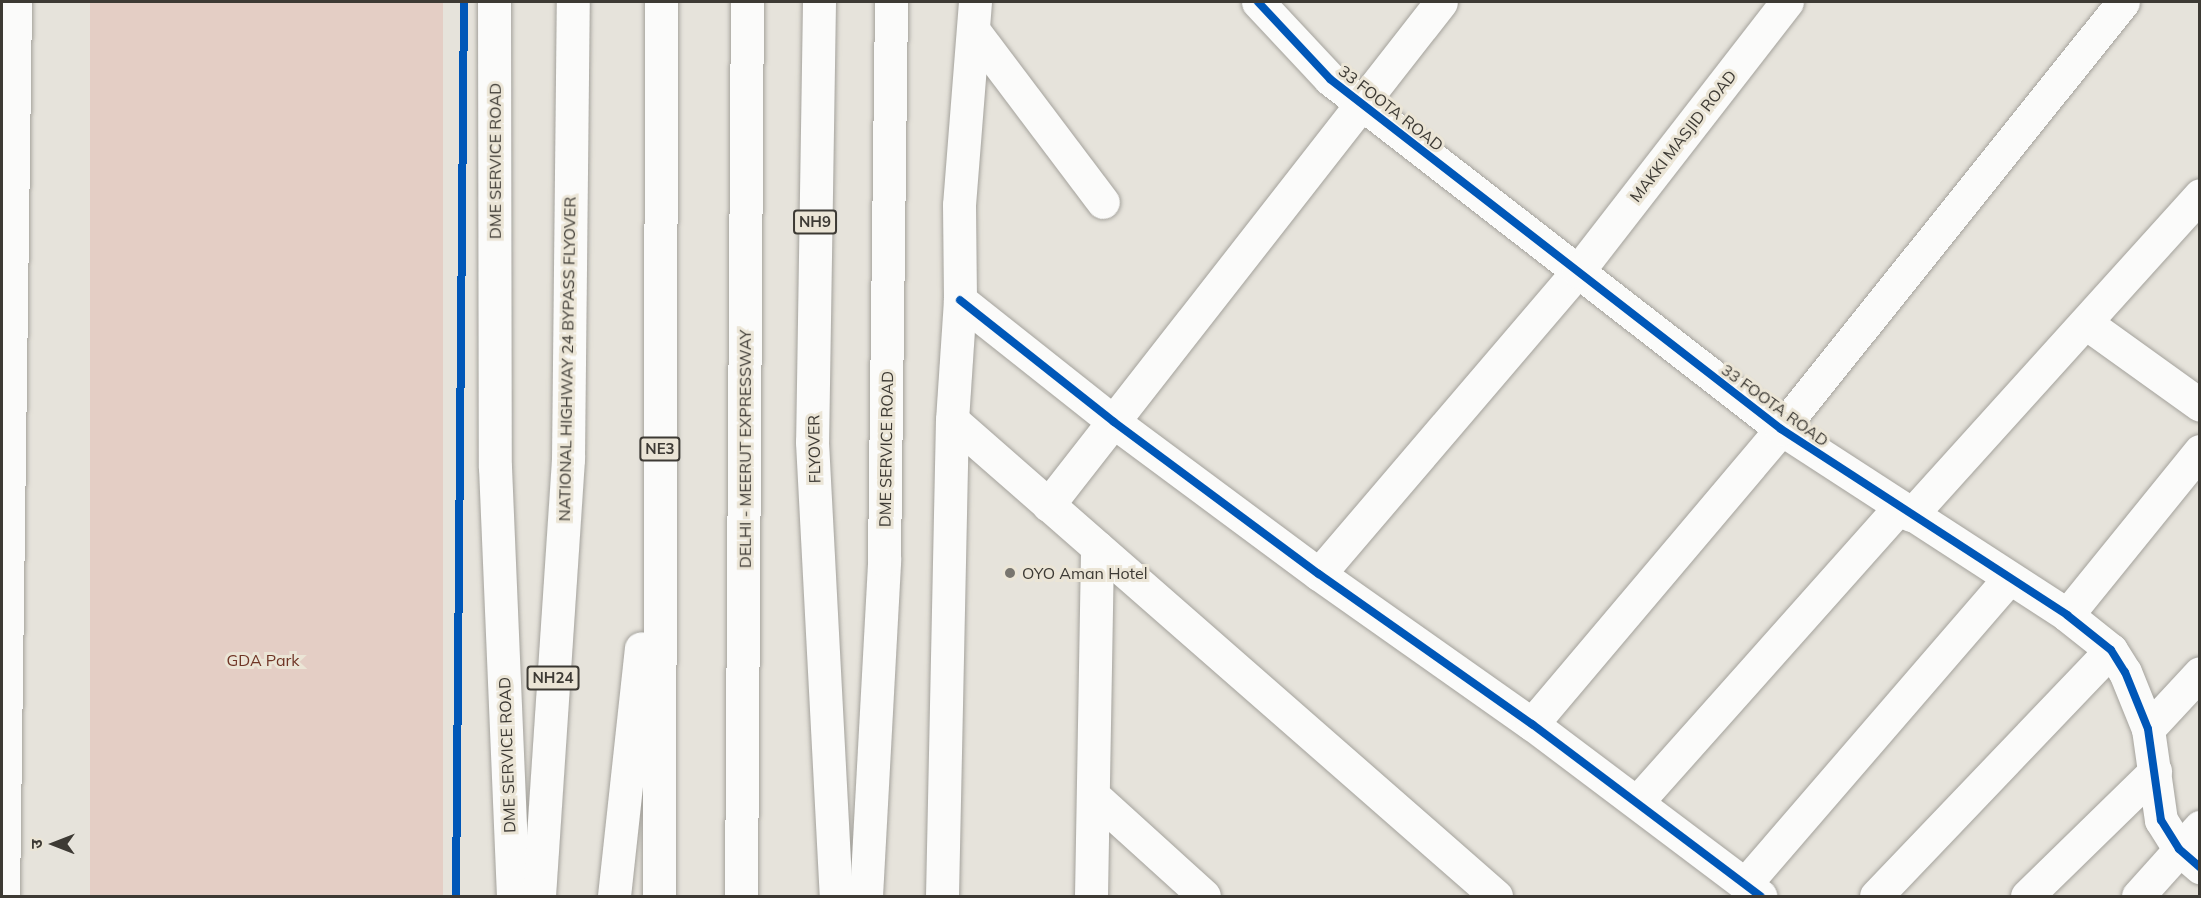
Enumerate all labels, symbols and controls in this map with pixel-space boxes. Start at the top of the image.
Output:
street label: 33 FOOTA ROAD [1335,61,1447,155]
street label: MAKKI MASJID ROAD [1626,66,1740,206]
street label: DME SERVICE ROAD [485,83,505,239]
street label: NATIONAL HIGHWAY 24 BYPASS FLYOVER [555,196,579,522]
road number: NH9 [792,210,838,234]
street label: DELHI - MEERUT EXPRESSWAY [735,330,755,568]
street label: 33 FOOTA ROAD [1718,360,1832,450]
street label: DME SERVICE ROAD [875,371,897,527]
street label: FLYOVER [804,415,824,483]
road number: NE3 [639,437,681,461]
place label: OYO Aman Hotel [1022,563,1147,583]
marker: OYO Aman Hotel [1003,566,1017,580]
park label: GDA Park [226,650,300,670]
road number: NH24 [526,666,580,690]
street label: DME SERVICE ROAD [495,677,519,833]
north arrow [24,814,84,874]
text: उ [26,839,46,849]

